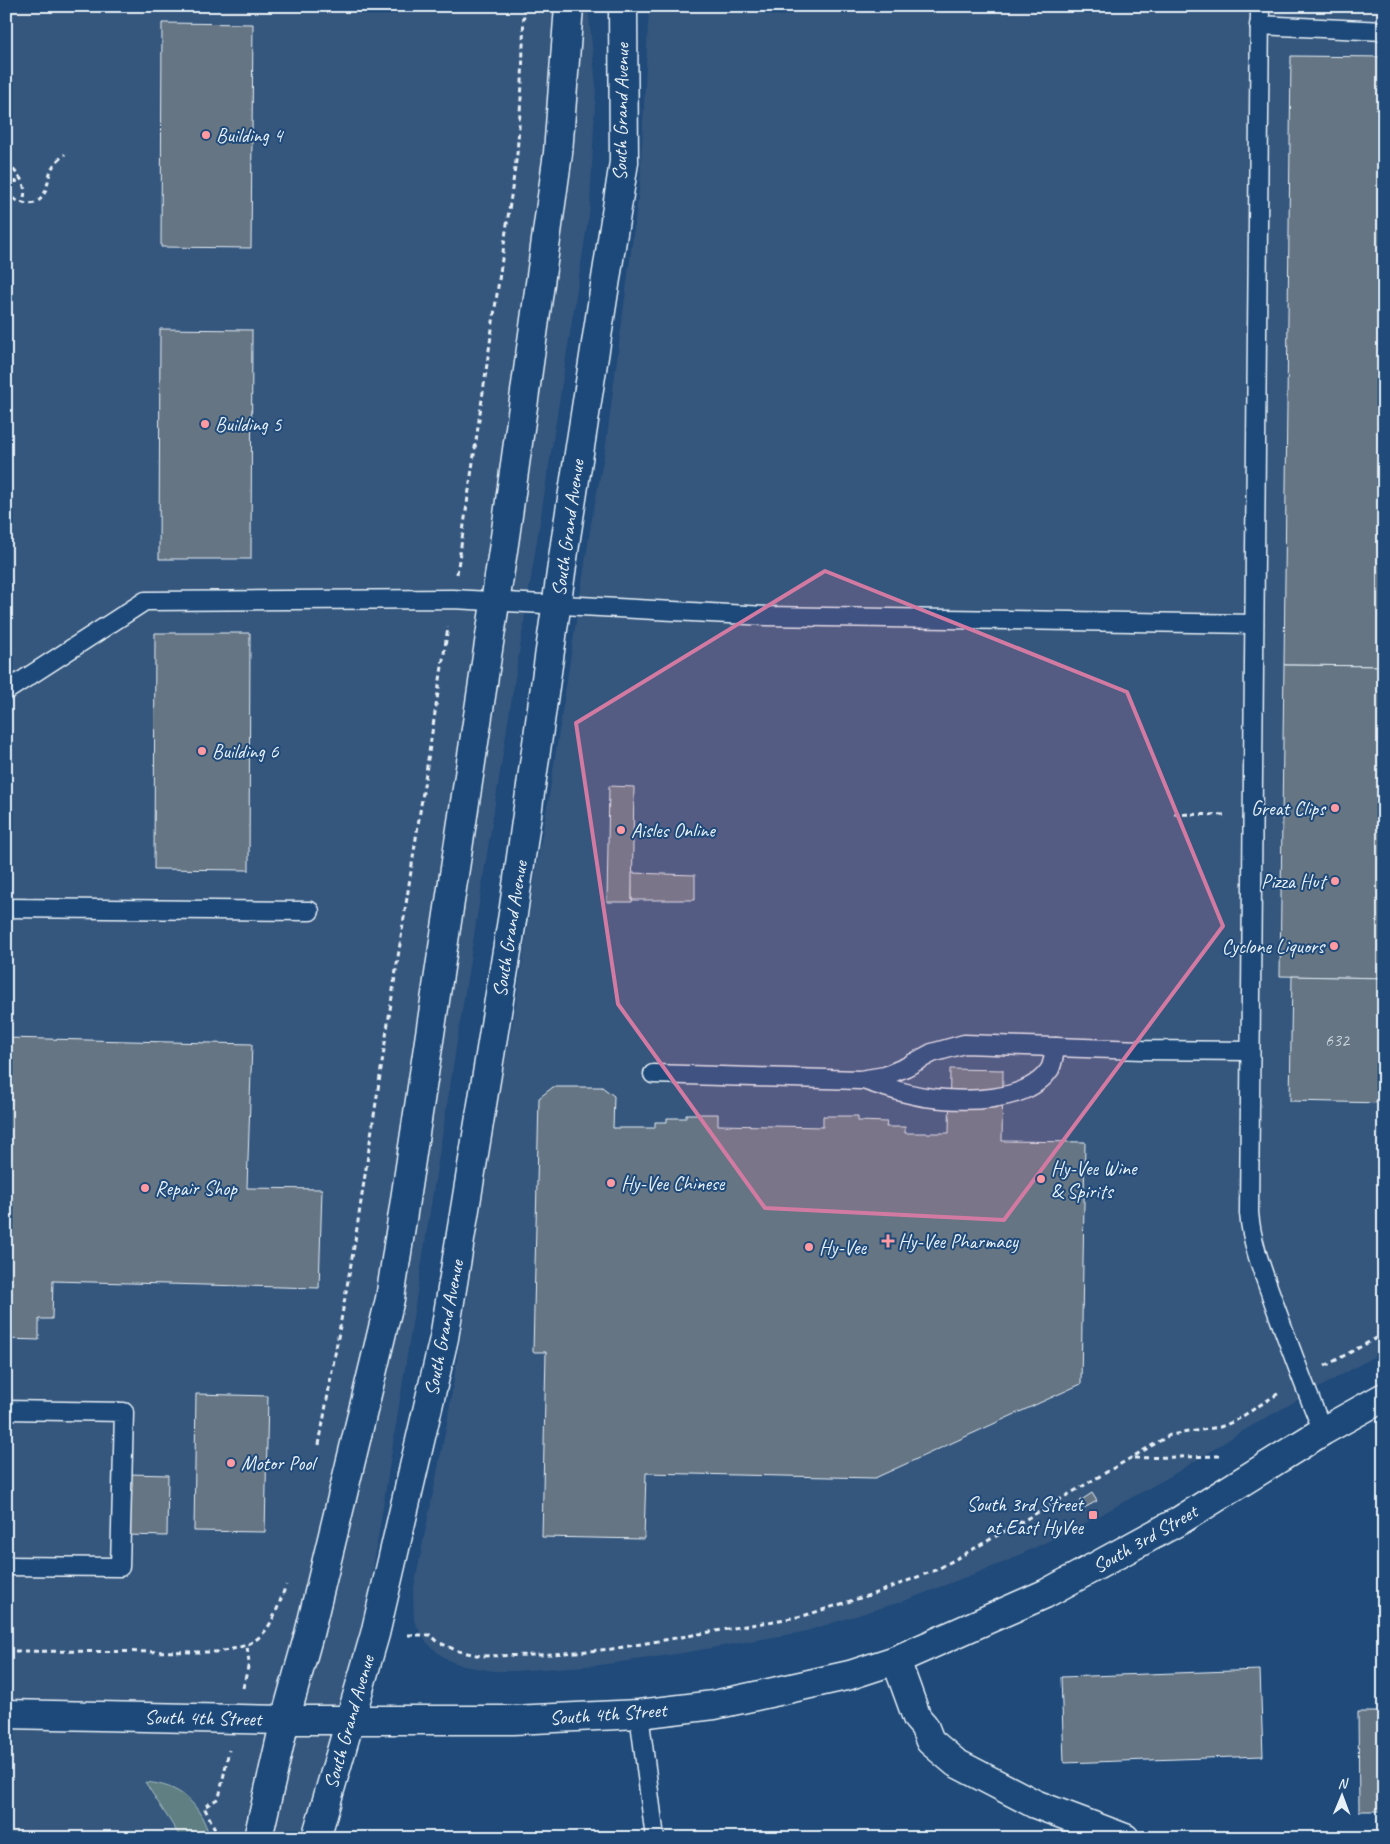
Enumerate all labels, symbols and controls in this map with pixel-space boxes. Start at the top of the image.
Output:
street label: South Grand Avenue [607,41,635,181]
place label: Building 4 [216,123,284,148]
marker: Building 4 [200,129,212,141]
place label: Building 5 [215,412,282,437]
marker: Building 5 [199,418,211,430]
street label: South Grand Avenue [546,457,590,598]
place label: Building 6 [212,739,279,764]
marker: Building 6 [196,745,208,757]
place label: Great Clips [1251,796,1327,821]
marker: Great Clips [1329,802,1341,814]
place label: Aisles Online [631,818,716,843]
marker: Aisles Online [615,824,627,836]
street label: South Grand Avenue [487,858,533,999]
place label: Pizza Hut [1261,869,1328,894]
marker: Pizza Hut [1329,875,1341,887]
place label: Cyclone Liquors [1222,934,1326,959]
marker: Cyclone Liquors [1328,940,1340,952]
house number: 632 [1325,1029,1351,1051]
place label: Hy-Vee Wine & Spirits [1051,1156,1138,1204]
place label: Hy-Vee Chinese [621,1171,726,1196]
marker: Hy-Vee Wine & Spirits [1035,1173,1047,1185]
place label: Repair Shop [155,1176,238,1201]
marker: Hy-Vee Chinese [605,1177,617,1189]
marker: Repair Shop [139,1182,151,1194]
place label: Hy-Vee Pharmacy [898,1229,1019,1254]
place label: Hy-Vee [819,1235,867,1260]
marker: Hy-Vee Pharmacy [882,1235,894,1247]
marker: Hy-Vee [803,1241,815,1253]
street label: South Grand Avenue [419,1257,470,1398]
place label: Motor Pool [241,1451,318,1476]
marker: Motor Pool [225,1457,237,1469]
place label: South 3rd Street at East HyVee [966,1492,1085,1540]
street label: South 3rd Street [1088,1498,1204,1579]
marker: South 3rd Street at East HyVee [1087,1509,1099,1521]
street label: South Grand Avenue [318,1651,380,1792]
street label: South 4th Street [549,1697,670,1731]
street label: South 4th Street [144,1704,264,1732]
north arrow [1318,1772,1368,1822]
text: N [1338,1775,1349,1792]

